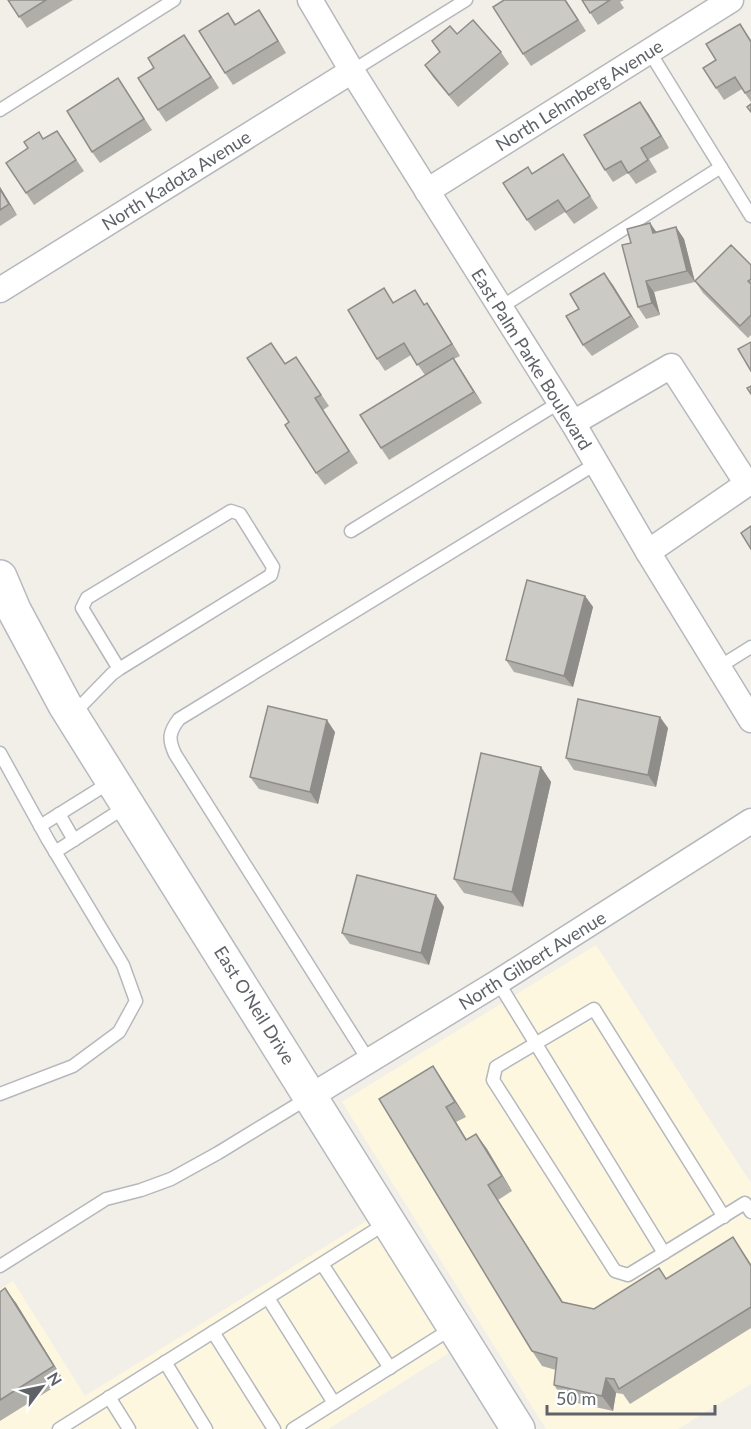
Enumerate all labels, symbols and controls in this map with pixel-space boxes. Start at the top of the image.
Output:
street label: North Lehmberg Avenue [491,34,667,156]
street label: North Kadota Avenue [98,125,254,235]
street label: East Palm Parke Boulevard [467,264,597,454]
street label: North Gilbert Avenue [454,906,610,1014]
street label: East O'Neil Drive [210,942,300,1068]
north arrow [12,1357,72,1417]
text: N [44,1369,66,1389]
scale bar [547,1378,715,1416]
text: 50 m [556,1387,596,1409]

